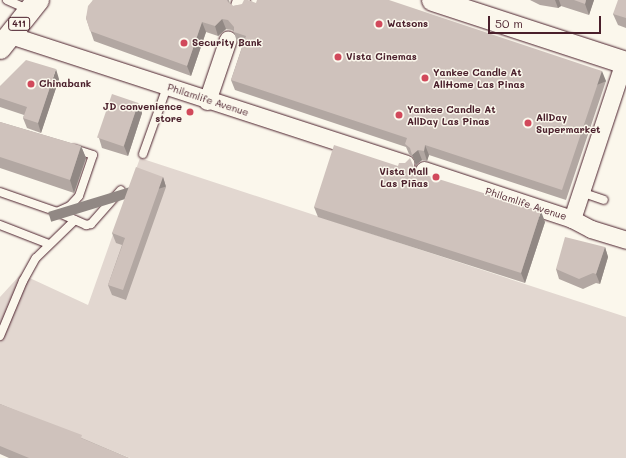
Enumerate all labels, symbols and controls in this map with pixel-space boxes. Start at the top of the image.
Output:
scale bar [490,8,603,34]
text: 50 m [495,15,523,31]
road number: 411 [8,17,30,31]
place label: Watsons [387,18,428,30]
marker: Watsons [374,19,384,29]
place label: Security Bank [192,37,262,49]
marker: Security Bank [179,38,189,48]
place label: Vista Cinemas [346,51,417,63]
marker: Vista Cinemas [333,52,343,62]
place label: Yankee Candle At AllHome Las Pinas [433,66,525,90]
marker: Yankee Candle At AllHome Las Pinas [420,73,430,83]
place label: Chinabank [39,78,91,90]
marker: Chinabank [26,79,36,89]
street label: Philamlife Avenue [166,81,250,119]
place label: JD convenience store [103,100,182,124]
place label: Yankee Candle At AllDay Las Pinas [407,103,496,126]
marker: JD convenience store [185,107,195,117]
marker: Yankee Candle At AllDay Las Pinas [394,110,404,120]
place label: AllDay Supermarket [536,111,601,134]
marker: AllDay Supermarket [523,118,533,128]
place label: Vista Mall Las Piñas [379,165,428,188]
marker: Vista Mall Las Piñas [431,172,441,182]
street label: Philamlife Avenue [484,185,568,223]

